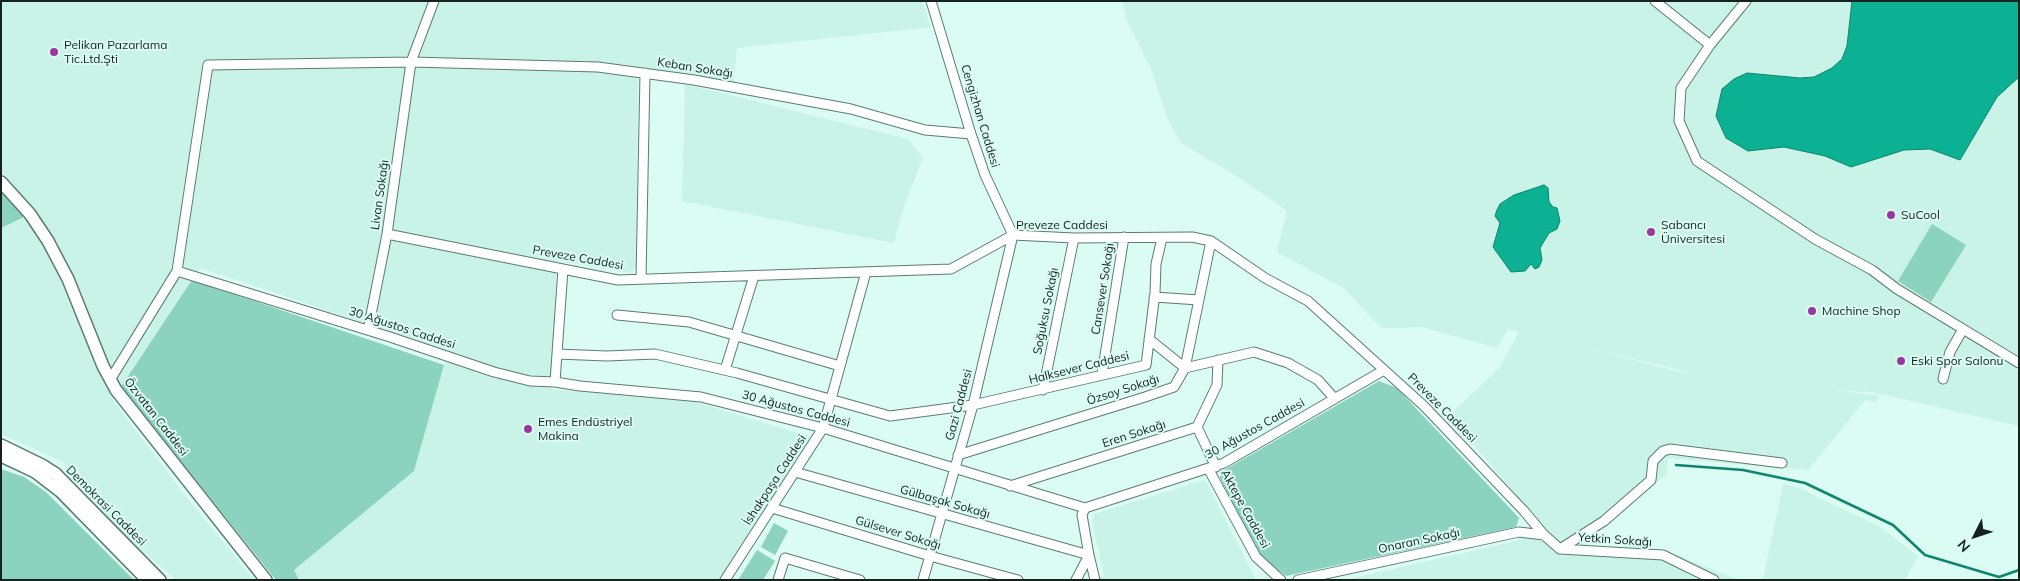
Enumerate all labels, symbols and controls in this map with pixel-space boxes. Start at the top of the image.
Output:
place label: Pelikan Pazarlama Tic.Ltd.Şti [64,38,168,66]
marker: Pelikan Pazarlama Tic.Ltd.Şti [48,46,60,58]
street label: Keban Sokağı [656,55,734,81]
street label: Cengizhan Caddesi [957,63,1003,169]
street label: Livan Sokağı [368,159,392,231]
place label: SuCool [1901,208,1940,222]
marker: SuCool [1885,209,1897,221]
street label: Preveze Caddesi [1016,218,1108,232]
place label: Sabancı Üniversitesi [1661,218,1725,246]
marker: Sabancı Üniversitesi [1645,226,1657,238]
street label: Cansever Sokağı [1089,242,1117,336]
street label: Preveze Caddesi [531,243,625,273]
street label: Soğuksu Sokağı [1031,266,1061,356]
street label: 30 Ağustos Caddesi [347,304,457,352]
place label: Machine Shop [1822,304,1901,318]
marker: Machine Shop [1806,305,1818,317]
street label: Halksever Caddesi [1027,349,1131,387]
place label: Eski Spor Salonu [1911,354,2003,368]
marker: Eski Spor Salonu [1895,355,1907,367]
street label: Gazi Caddesi [943,368,975,442]
street label: Preveze Caddesi [1404,370,1480,446]
street label: Özsoy Sokağı [1085,372,1161,408]
street label: Özvatan Caddesi [121,375,191,459]
street label: 30 Ağustos Caddesi [740,388,852,430]
street label: 30 Ağustos Caddesi [1203,396,1307,462]
place label: Emes Endüstriyel Makina [538,415,632,443]
street label: Eren Sokağı [1101,417,1167,451]
marker: Emes Endüstriyel Makina [522,423,534,435]
street label: İshakpaşa Caddesi [740,432,810,528]
street label: Demokrasi Caddesi [63,463,149,549]
street label: Aktepe Caddesi [1218,467,1272,551]
street label: Gülbaşak Sokağı [898,482,992,522]
north arrow [1950,511,2000,561]
street label: Gülsever Sokağı [853,513,943,553]
street label: Onaran Sokağı [1377,525,1461,557]
street label: Yetkin Sokağı [1578,530,1652,550]
text: N [1953,536,1974,556]

